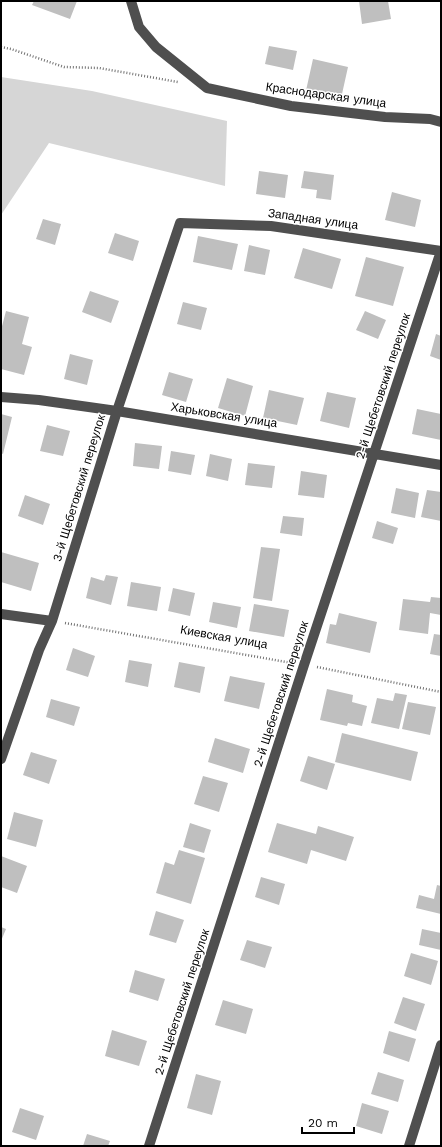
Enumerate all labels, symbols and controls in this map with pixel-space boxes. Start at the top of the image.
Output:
street label: Краснодарская улица [265,80,387,110]
street label: Западная улица [267,206,359,232]
street label: 2-й Щебетовский переулок [353,311,413,461]
street label: Харьковская улица [170,400,279,430]
street label: 3-й Щебетовский переулок [50,412,108,563]
street label: 2-й Щебетовский переулок [251,619,311,769]
street label: Киевская улица [179,622,269,652]
street label: 2-й Щебетовский переулок [152,927,212,1077]
scale bar [302,1109,354,1135]
text: 20 m [308,1116,338,1130]

